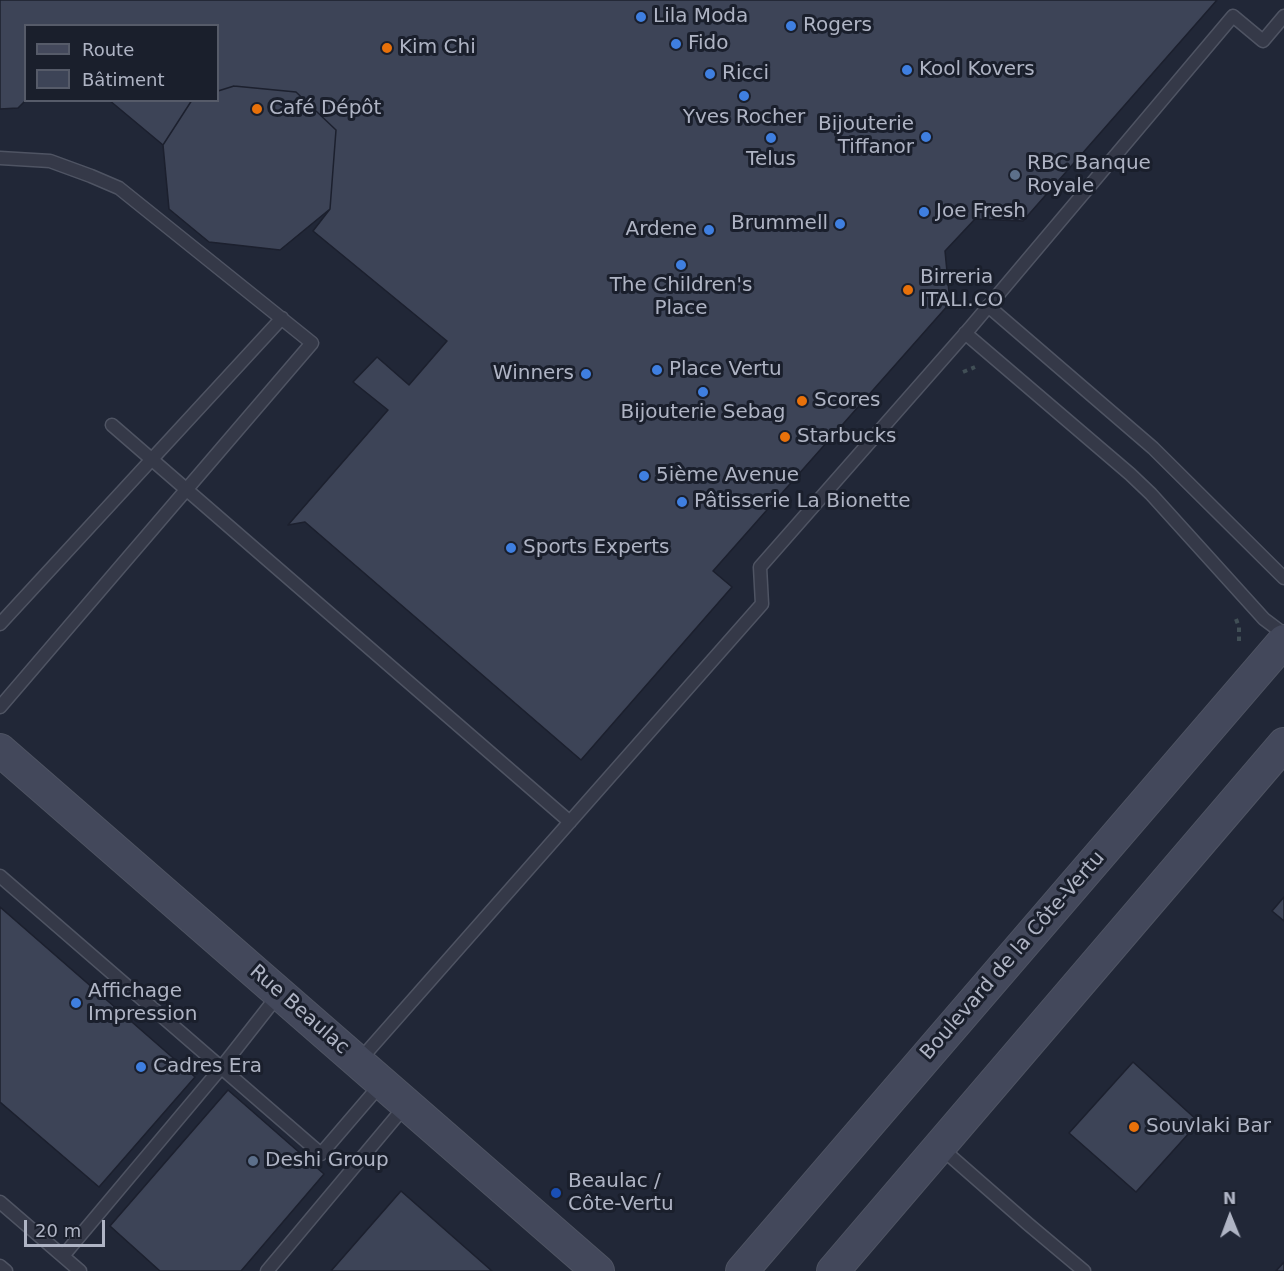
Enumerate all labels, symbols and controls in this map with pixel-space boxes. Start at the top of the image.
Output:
place label: Lila Moda [653,5,748,29]
marker: Lila Moda [634,10,648,24]
place label: Rogers [803,14,872,38]
marker: Rogers [784,19,798,33]
legend [24,24,219,102]
place label: Fido [688,32,729,56]
place label: Kim Chi [399,36,476,60]
marker: Fido [669,37,683,51]
text: Route [82,39,134,60]
marker: Kim Chi [380,41,394,55]
place label: Kool Kovers [919,58,1035,82]
place label: Ricci [722,62,769,86]
marker: Kool Kovers [900,63,914,77]
marker: Ricci [703,67,717,81]
text: Bâtiment [82,69,165,90]
marker: Yves Rocher [737,89,751,103]
place label: Café Dépôt [269,97,381,121]
marker: Café Dépôt [250,102,264,116]
place label: Yves Rocher [683,106,805,130]
place label: Bijouterie Tiffanor [818,113,914,160]
marker: Bijouterie Tiffanor [919,130,933,144]
marker: Telus [764,131,778,145]
place label: Telus [746,148,796,172]
place label: RBC Banque Royale [1027,152,1151,199]
marker: RBC Banque Royale [1008,168,1022,182]
place label: Joe Fresh [936,200,1026,224]
marker: Joe Fresh [917,205,931,219]
place label: Brummell [731,212,828,236]
marker: Brummell [833,217,847,231]
place label: Ardene [625,218,697,242]
marker: Ardene [702,223,716,237]
marker: The Children's Place [674,258,688,272]
place label: Birreria ITALI.CO [920,266,1003,313]
place label: The Children's Place [610,274,752,321]
marker: Birreria ITALI.CO [901,283,915,297]
place label: Place Vertu [669,358,782,382]
place label: Winners [493,362,574,386]
marker: Place Vertu [650,363,664,377]
marker: Winners [579,367,593,381]
marker: Bijouterie Sebag [696,385,710,399]
place label: Scores [814,389,880,413]
marker: Scores [795,394,809,408]
place label: Bijouterie Sebag [621,401,785,425]
place label: Starbucks [797,425,896,449]
marker: Starbucks [778,430,792,444]
place label: 5ième Avenue [656,464,799,488]
marker: 5ième Avenue [637,469,651,483]
place label: Pâtisserie La Bionette [694,490,911,514]
marker: Pâtisserie La Bionette [675,495,689,509]
place label: Sports Experts [523,536,669,560]
marker: Sports Experts [504,541,518,555]
street label: Boulevard de la Côte-Vertu [916,847,1110,1065]
street label: Rue Beaulac [244,960,354,1060]
place label: Affichage Impression [88,980,197,1027]
marker: Affichage Impression [69,996,83,1010]
place label: Cadres Era [153,1055,262,1079]
marker: Cadres Era [134,1060,148,1074]
place label: Souvlaki Bar [1146,1115,1271,1139]
marker: Souvlaki Bar [1127,1120,1141,1134]
place label: Deshi Group [265,1149,389,1173]
marker: Deshi Group [246,1154,260,1168]
place label: Beaulac / Côte-Vertu [568,1170,674,1217]
marker: Beaulac / Côte-Vertu [549,1186,563,1200]
north arrow [1200,1187,1260,1247]
text: N [1223,1189,1237,1208]
scale bar [27,1208,108,1246]
text: 20 m [35,1220,81,1241]

